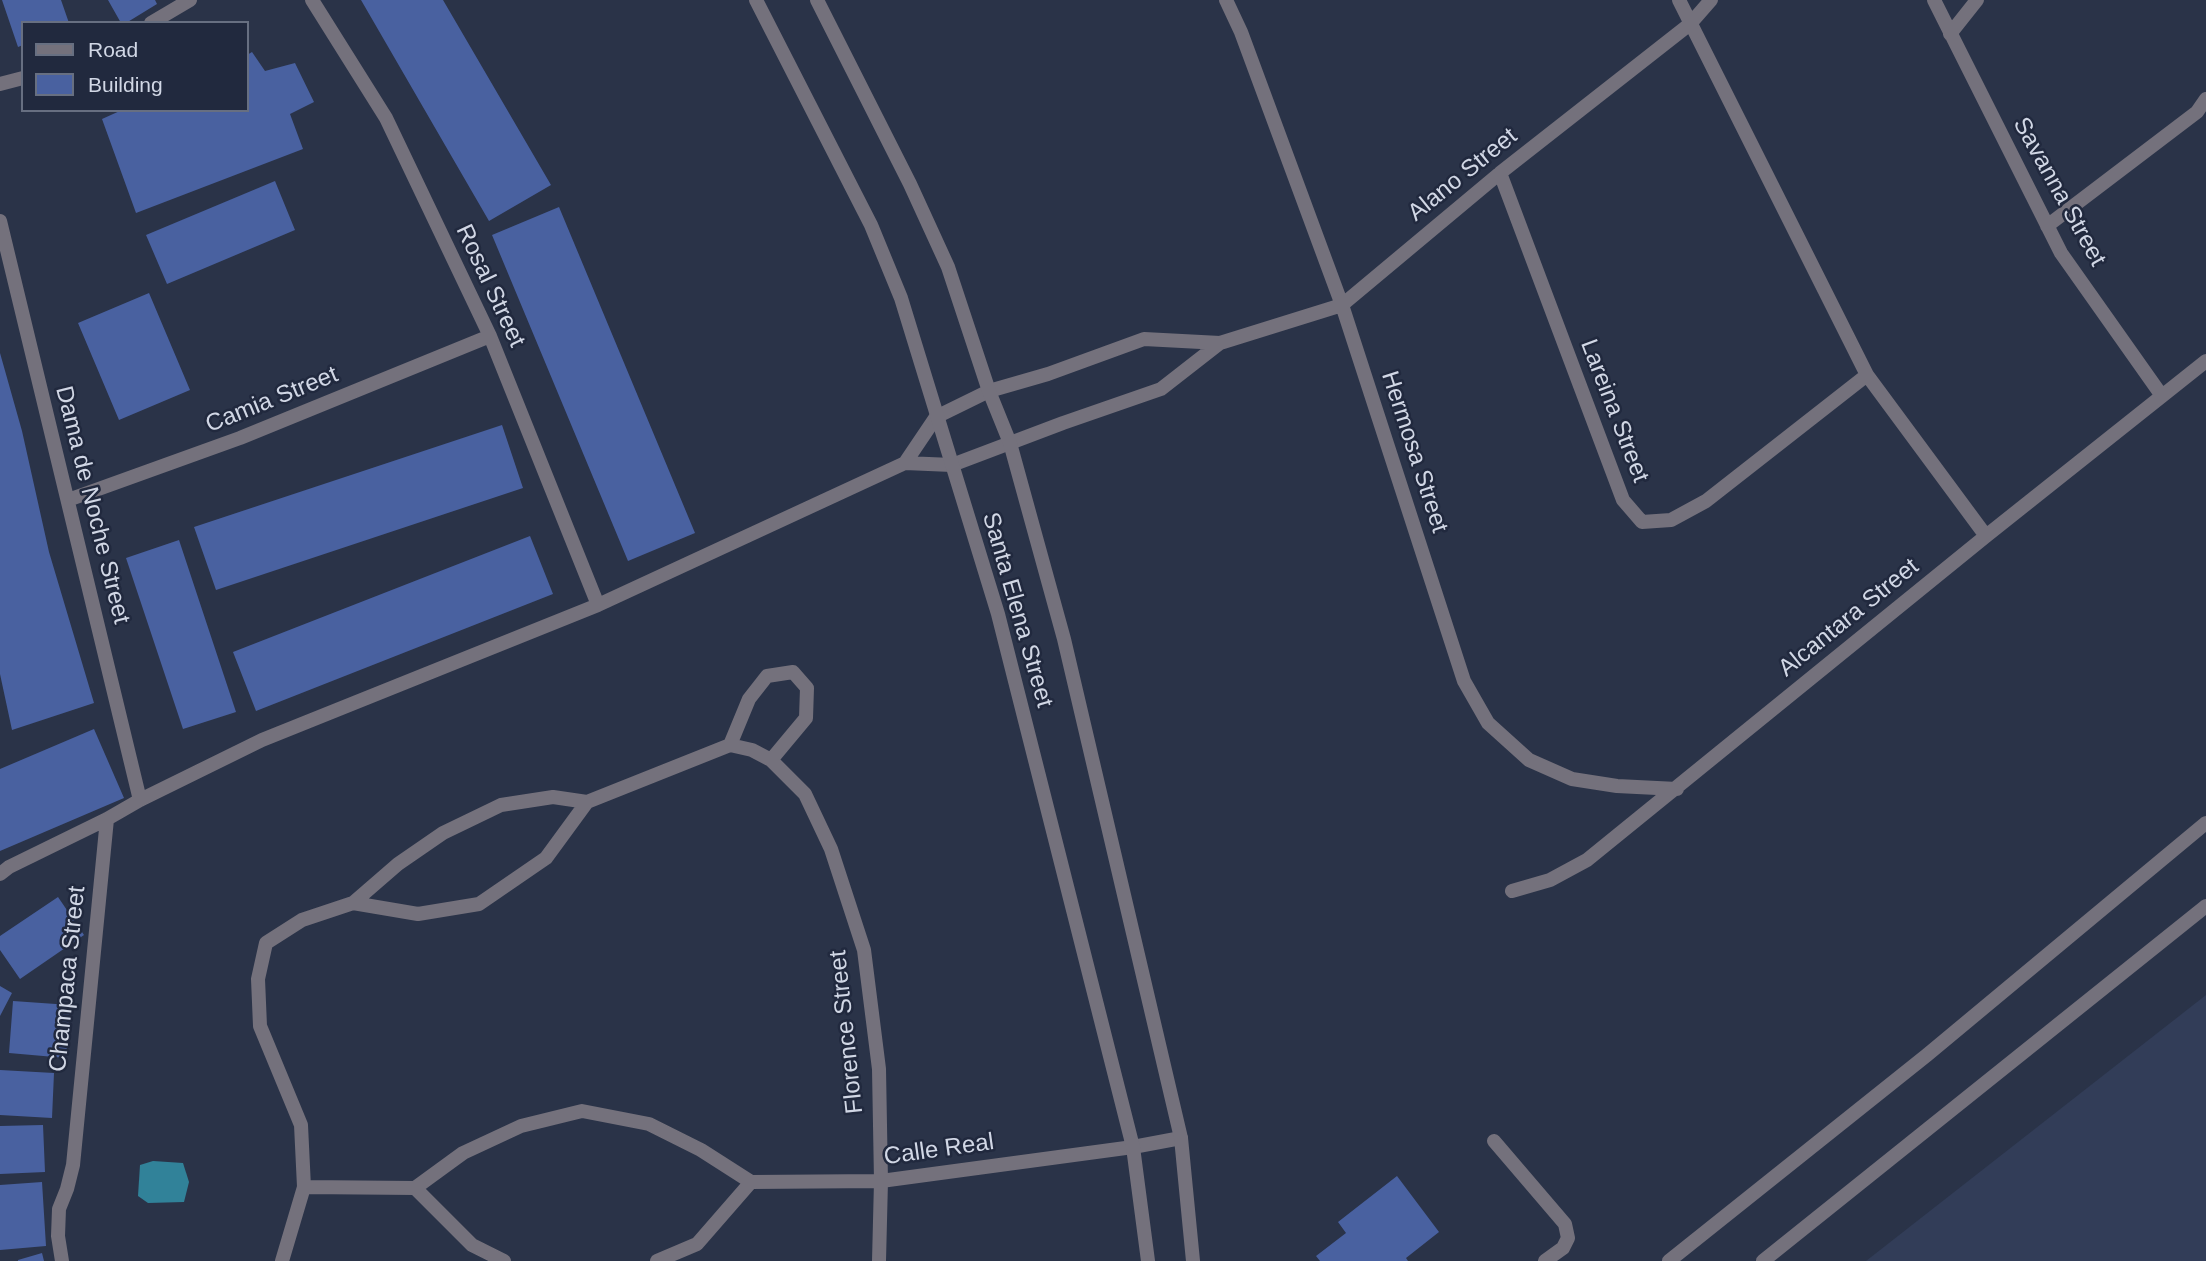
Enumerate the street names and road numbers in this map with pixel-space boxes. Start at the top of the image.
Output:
street label: Savanna Street [2006,113,2112,271]
street label: Alano Street [1403,122,1523,228]
street label: Rosal Street [449,220,531,352]
street label: Lareina Street [1574,335,1654,487]
street label: Camia Street [202,360,342,440]
street label: Hermosa Street [1374,368,1454,536]
street label: Dama de Noche Street [48,383,136,627]
street label: Santa Elena Street [975,509,1059,711]
street label: Alcantara Street [1773,553,1925,683]
street label: Champaca Street [44,885,92,1073]
street label: Florence Street [824,949,870,1115]
street label: Calle Real [882,1128,996,1172]

